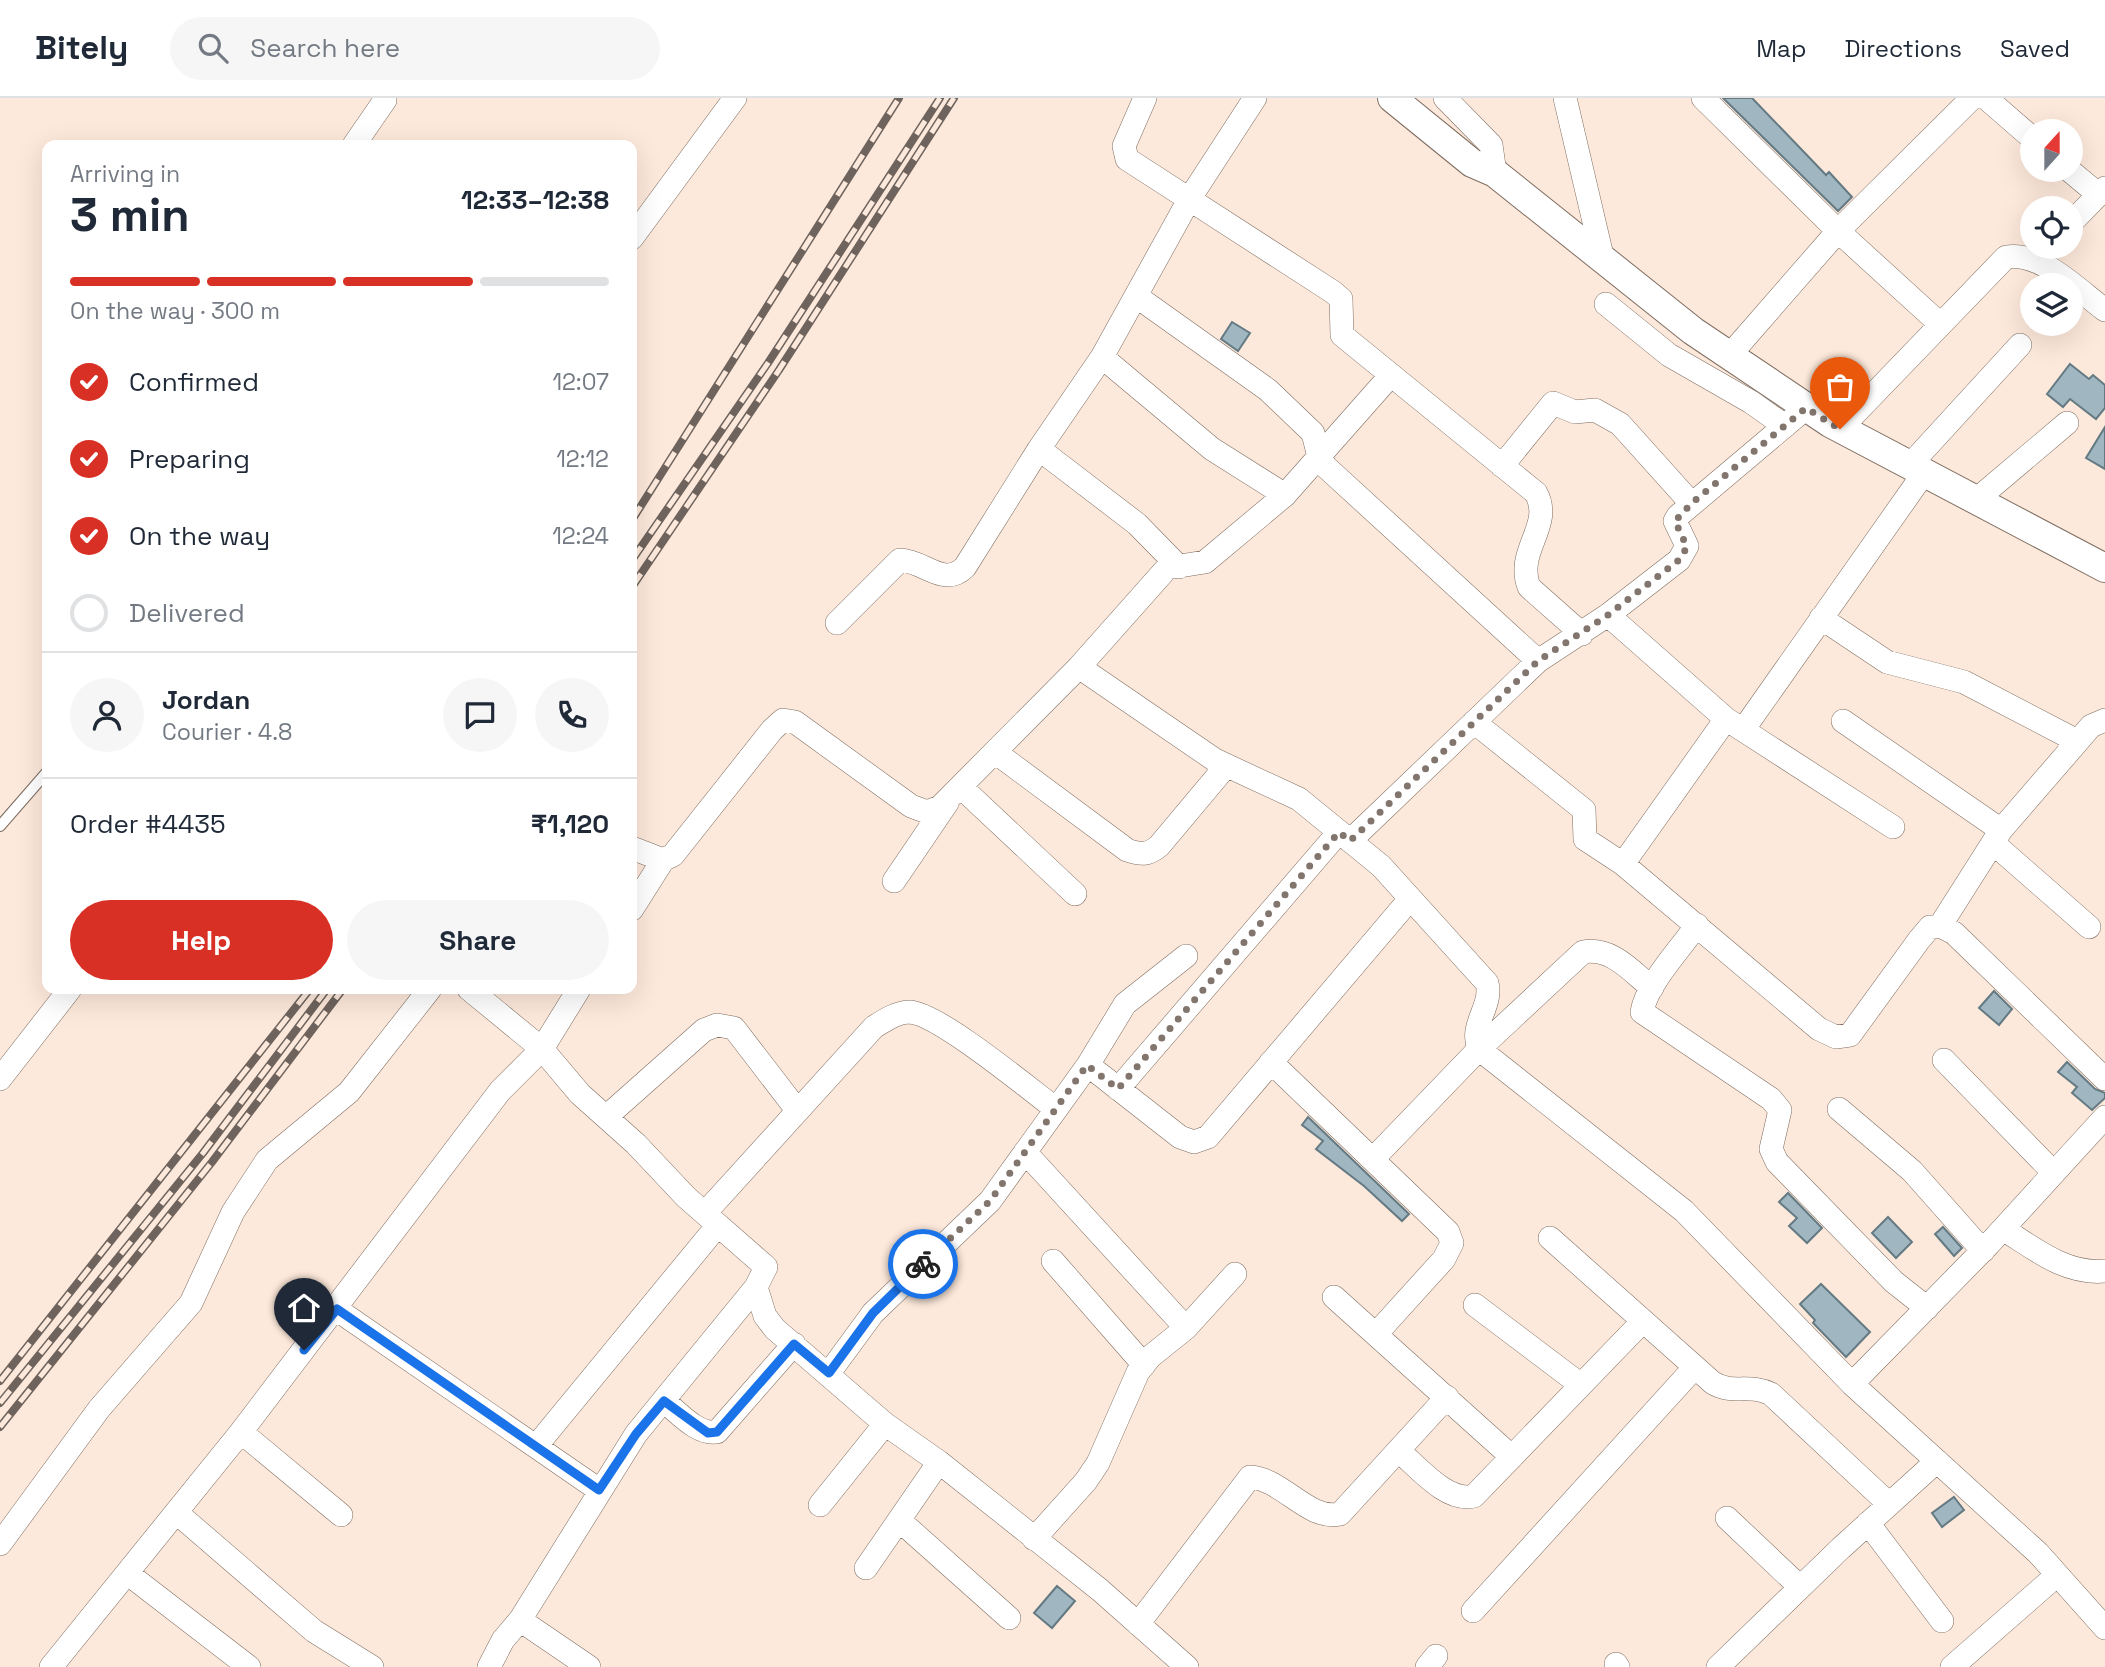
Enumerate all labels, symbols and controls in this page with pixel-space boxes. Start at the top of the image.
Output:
search box [170,17,660,80]
text: Bitely [35,27,128,69]
icon: search [194,29,232,67]
text: Search here [250,31,400,65]
text: Map [1756,33,1806,64]
text: Directions [1844,33,1962,64]
text: Saved [2000,33,2070,64]
north arrow [2020,119,2082,182]
map controls [2020,119,2083,336]
text: Arriving in [70,159,180,189]
text: 12:33–12:38 [461,183,609,217]
text: 3 min [70,186,190,244]
button: locate [2020,196,2083,259]
button: layers [2020,273,2083,336]
text: On the way · 300 m [70,296,280,326]
pin [1810,357,1870,429]
icon: check [70,363,108,401]
text: Confirmed [129,365,259,399]
text: 12:07 [552,367,609,397]
icon: bag [1821,368,1859,406]
icon: check [70,440,108,478]
text: Preparing [129,442,250,476]
text: 12:12 [556,444,609,474]
icon: check [70,517,108,555]
text: On the way [129,519,270,553]
text: 12:24 [552,521,609,551]
text: Delivered [129,596,245,630]
button: person [70,678,144,752]
button: chat [443,678,517,752]
button: phone [535,678,609,752]
text: Jordan [162,683,250,717]
text: Courier · 4.8 [162,717,292,747]
text: Order #4435 [70,807,225,841]
text: ₹1,120 [531,807,609,841]
button: Help [70,900,333,980]
button: Share [347,900,609,980]
courier [888,1229,958,1299]
icon: bike [904,1245,942,1283]
pin [274,1278,334,1350]
icon: home [285,1289,323,1327]

